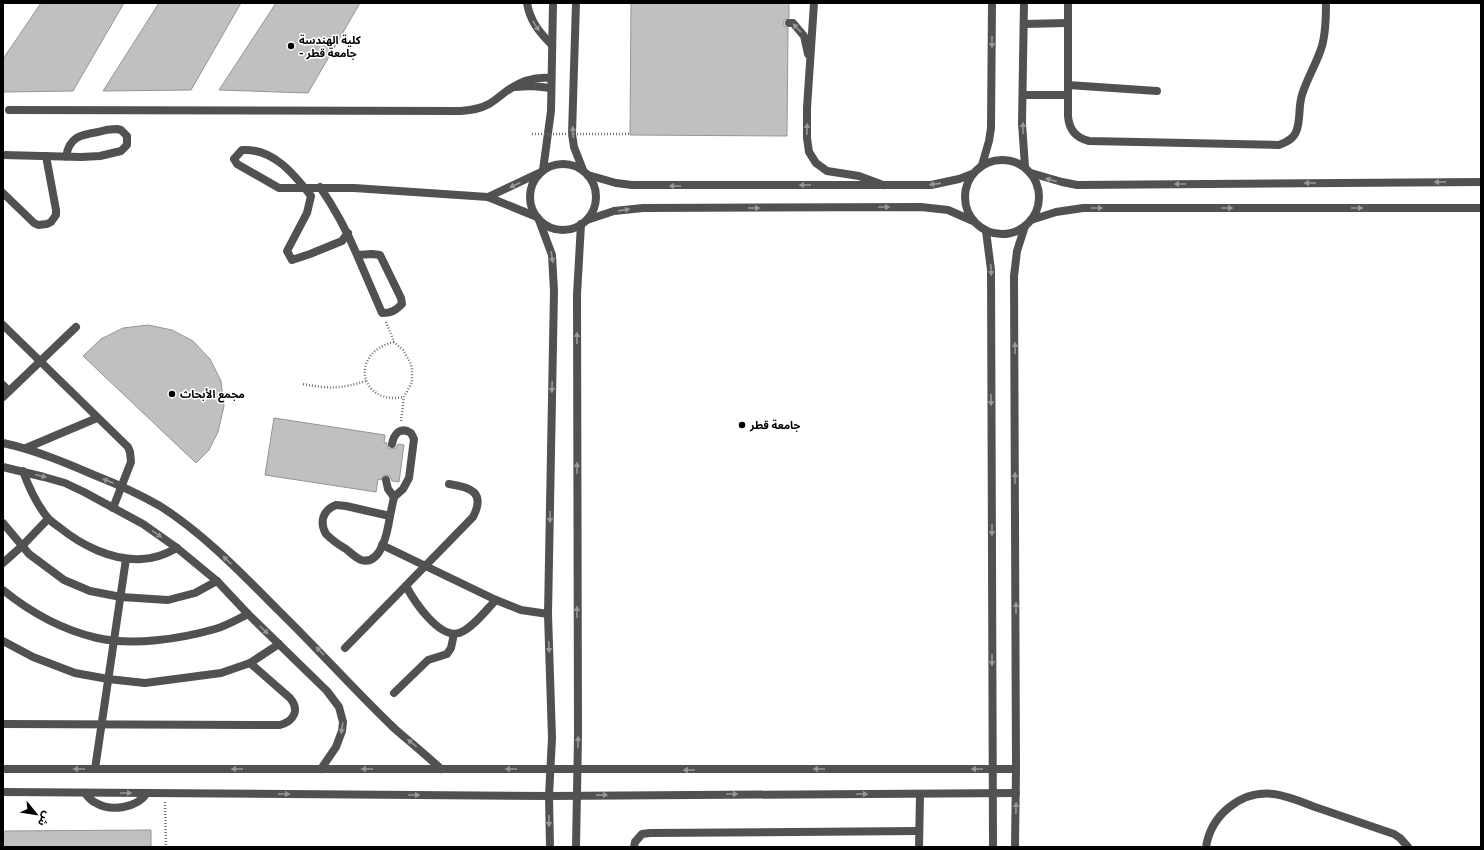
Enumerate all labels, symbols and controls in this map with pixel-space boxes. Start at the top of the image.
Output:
one-way arrow [532,20,539,32]
one-way arrow [792,23,802,33]
place label: كلية الهندسة - جامعة قطر [299,34,362,60]
one-way arrow [989,36,995,49]
marker: كلية الهندسة - جامعة قطر [286,41,296,51]
one-way arrow [1020,121,1026,134]
one-way arrow [804,122,810,135]
one-way arrow [569,126,576,138]
one-way arrow [1045,176,1057,182]
one-way arrow [1433,179,1446,185]
one-way arrow [1303,180,1316,186]
one-way arrow [929,181,941,188]
one-way arrow [1173,181,1186,187]
one-way arrow [509,182,520,188]
one-way arrow [798,182,811,188]
one-way arrow [668,183,681,189]
one-way arrow [878,204,891,210]
one-way arrow [748,205,761,211]
one-way arrow [1091,205,1104,211]
one-way arrow [1221,205,1234,211]
one-way arrow [1351,205,1364,211]
one-way arrow [618,207,630,213]
one-way arrow [549,251,555,263]
one-way arrow [987,264,994,276]
one-way arrow [574,331,580,344]
one-way arrow [1012,341,1018,354]
one-way arrow [549,381,555,394]
place label: مجمع الأبحاث [180,388,245,403]
marker: مجمع الأبحاث [167,389,177,399]
one-way arrow [988,394,994,407]
place label: جامعة قطر [749,419,801,432]
marker: جامعة قطر [737,420,747,430]
one-way arrow [574,461,580,474]
one-way arrow [1012,471,1018,484]
one-way arrow [35,473,47,479]
one-way arrow [102,477,114,484]
one-way arrow [547,511,553,524]
one-way arrow [989,524,995,537]
one-way arrow [152,530,162,538]
one-way arrow [222,555,232,565]
one-way arrow [1013,601,1019,614]
one-way arrow [574,605,580,618]
one-way arrow [259,625,269,634]
one-way arrow [546,641,552,654]
one-way arrow [315,646,325,656]
one-way arrow [989,654,995,667]
one-way arrow [339,722,345,734]
one-way arrow [574,736,581,748]
one-way arrow [406,738,417,747]
one-way arrow [72,766,85,772]
one-way arrow [230,766,243,772]
one-way arrow [360,766,373,772]
one-way arrow [504,766,517,772]
one-way arrow [812,766,825,772]
one-way arrow [970,766,983,772]
one-way arrow [682,767,695,773]
one-way arrow [120,790,133,796]
one-way arrow [278,791,291,797]
one-way arrow [726,791,739,797]
one-way arrow [856,791,869,797]
one-way arrow [408,792,421,798]
one-way arrow [596,792,609,798]
north arrow [16,794,56,834]
one-way arrow [1012,802,1019,814]
text: ش [35,809,54,829]
one-way arrow [546,815,552,828]

